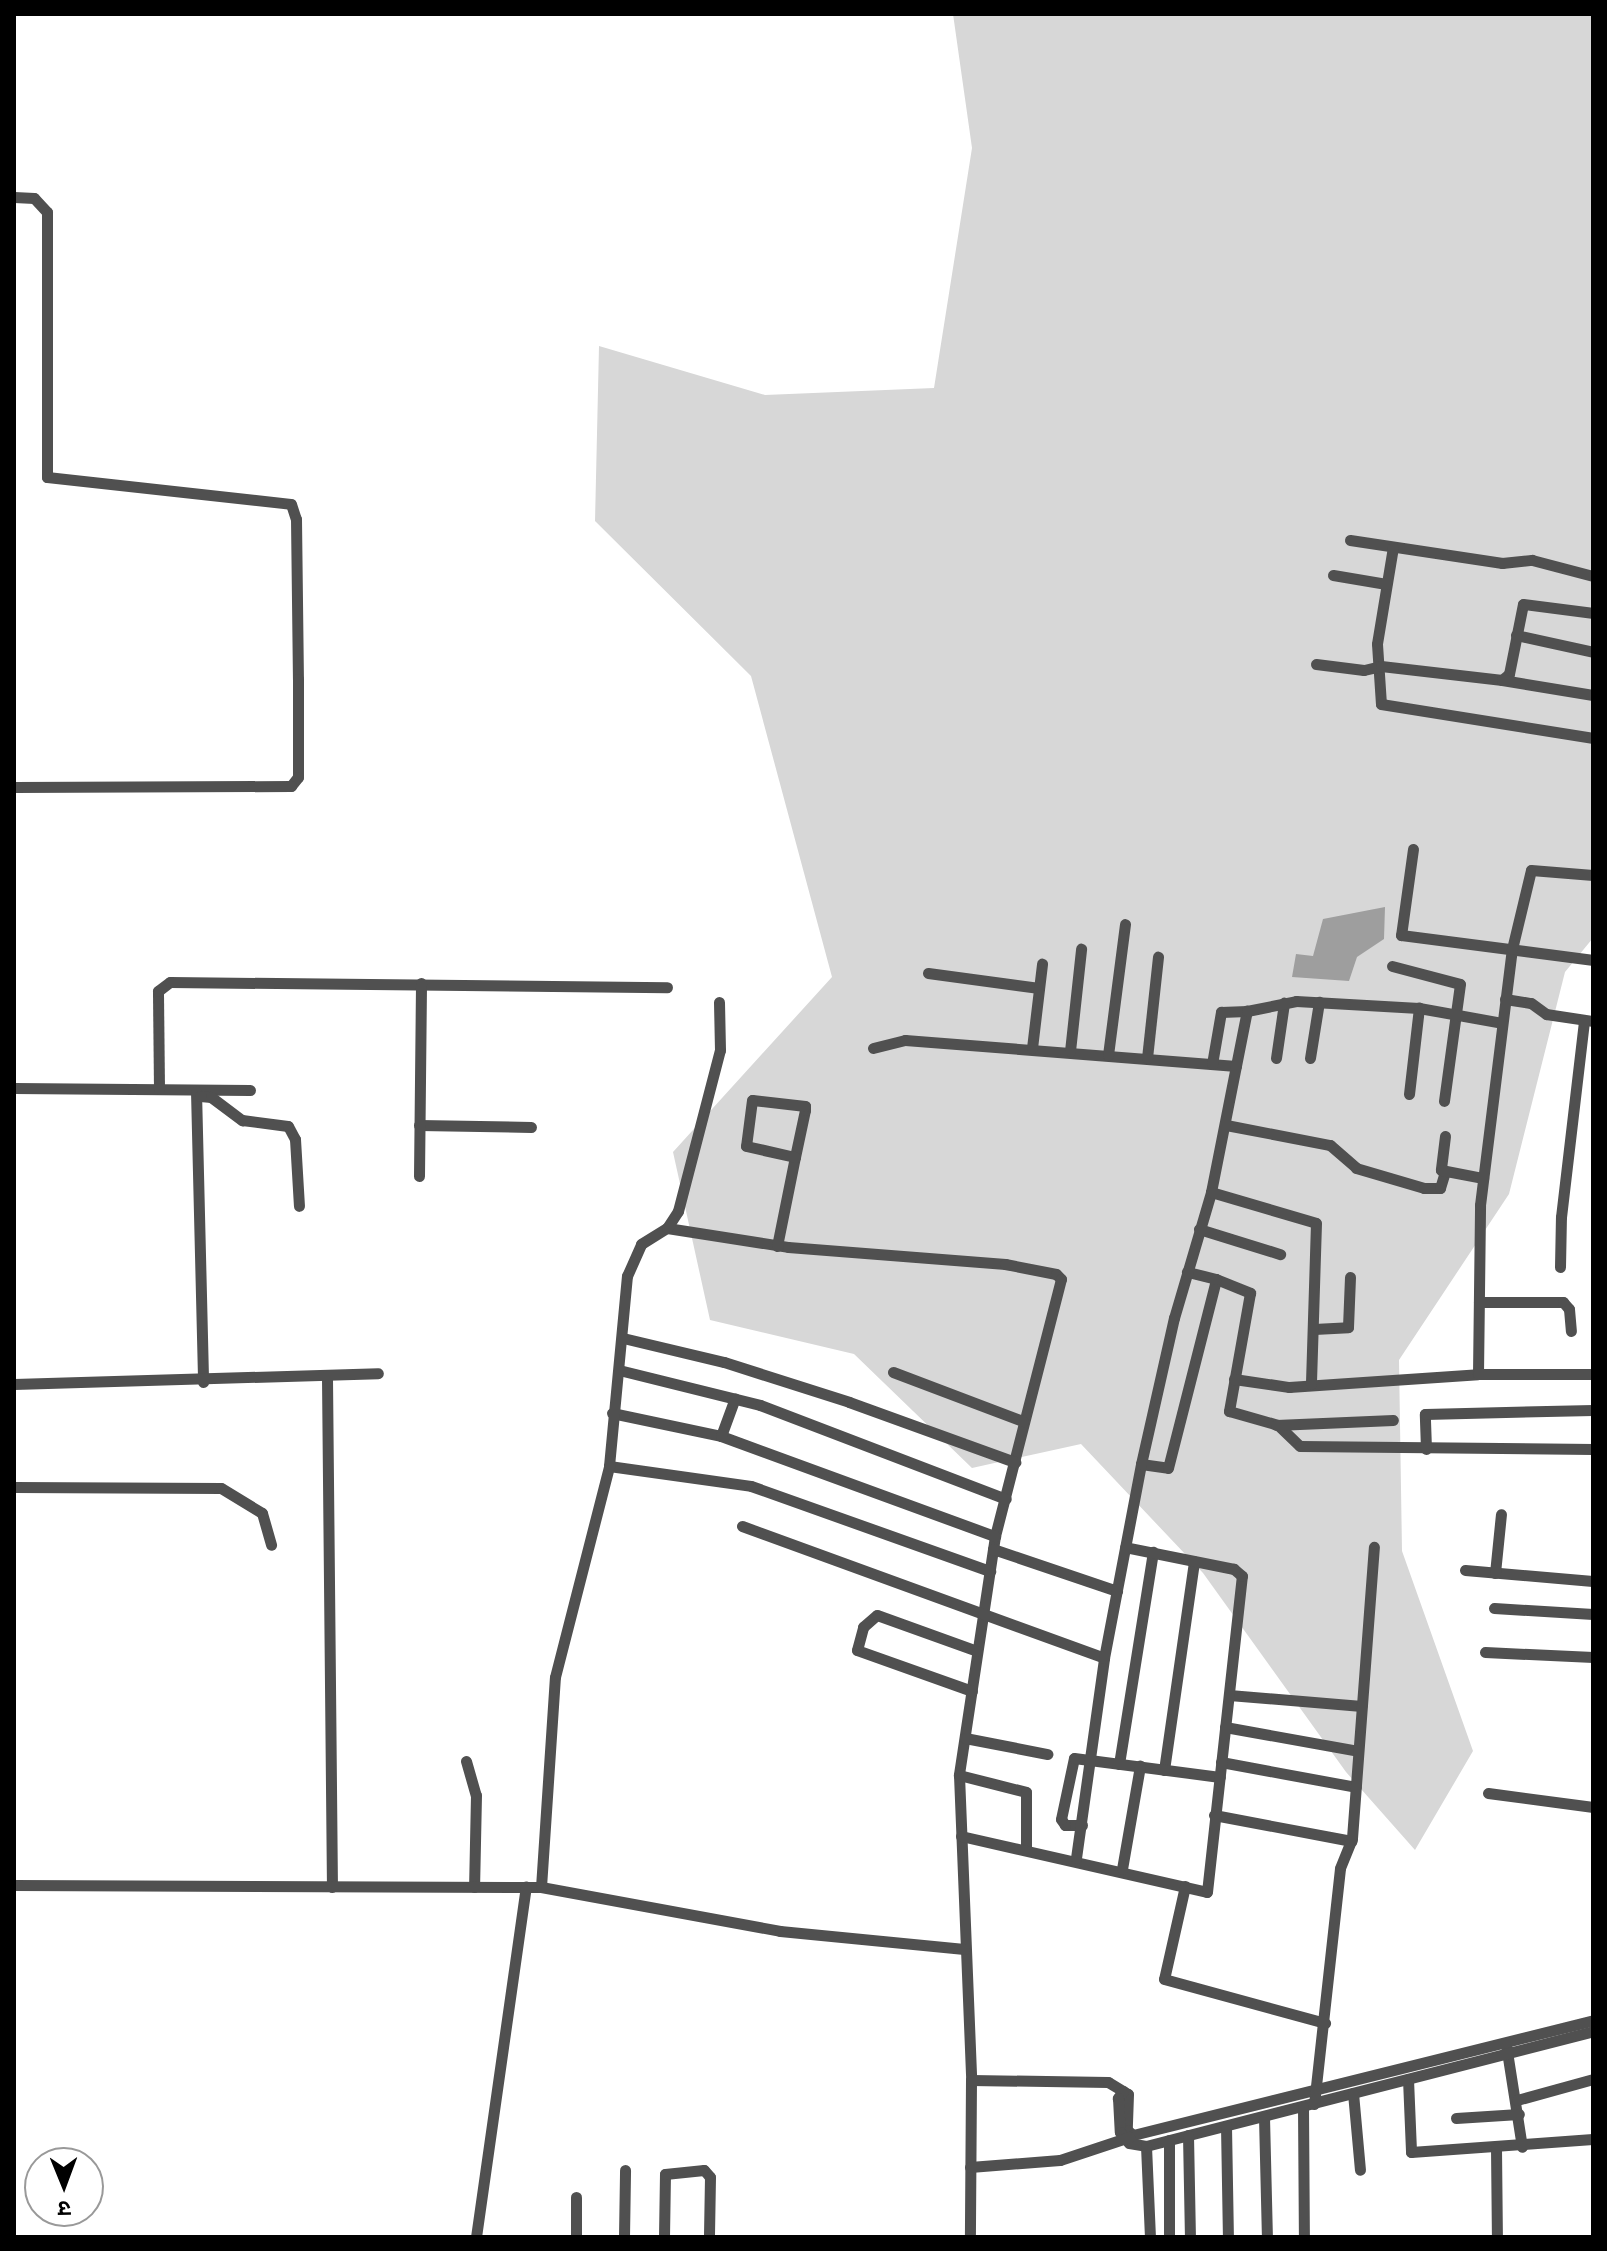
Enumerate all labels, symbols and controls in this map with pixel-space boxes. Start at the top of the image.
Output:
north arrow [24,2147,104,2227]
text: उ [58,2194,71,2224]

